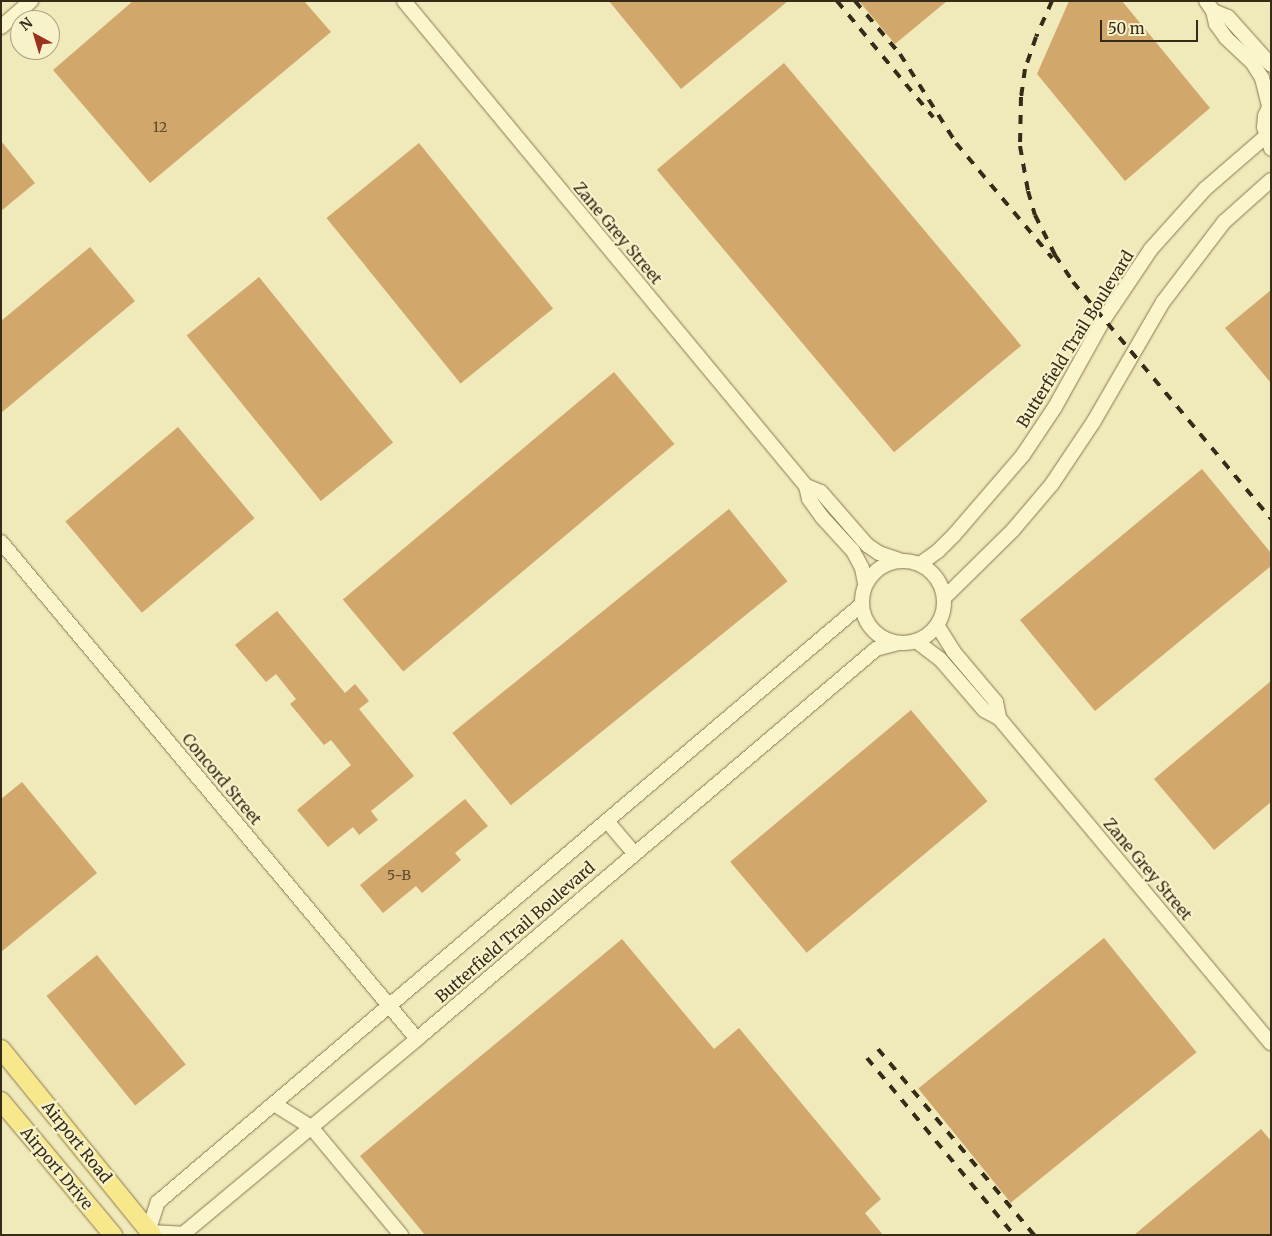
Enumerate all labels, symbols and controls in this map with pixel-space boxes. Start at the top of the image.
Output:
north arrow [10,10,60,60]
scale bar [1102,10,1200,42]
text: N [16,14,36,35]
text: 50 m [1108,19,1145,38]
house number: 12 [153,119,167,135]
street label: Zane Grey Street [570,178,666,288]
street label: Butterfield Trail Boulevard [1013,247,1137,431]
street label: Concord Street [178,729,266,829]
street label: Zane Grey Street [1100,814,1196,924]
street label: Butterfield Trail Boulevard [431,858,599,1006]
house number: 5-B [387,867,411,883]
street label: Airport Road [38,1097,116,1187]
street label: Airport Drive [17,1123,97,1213]

